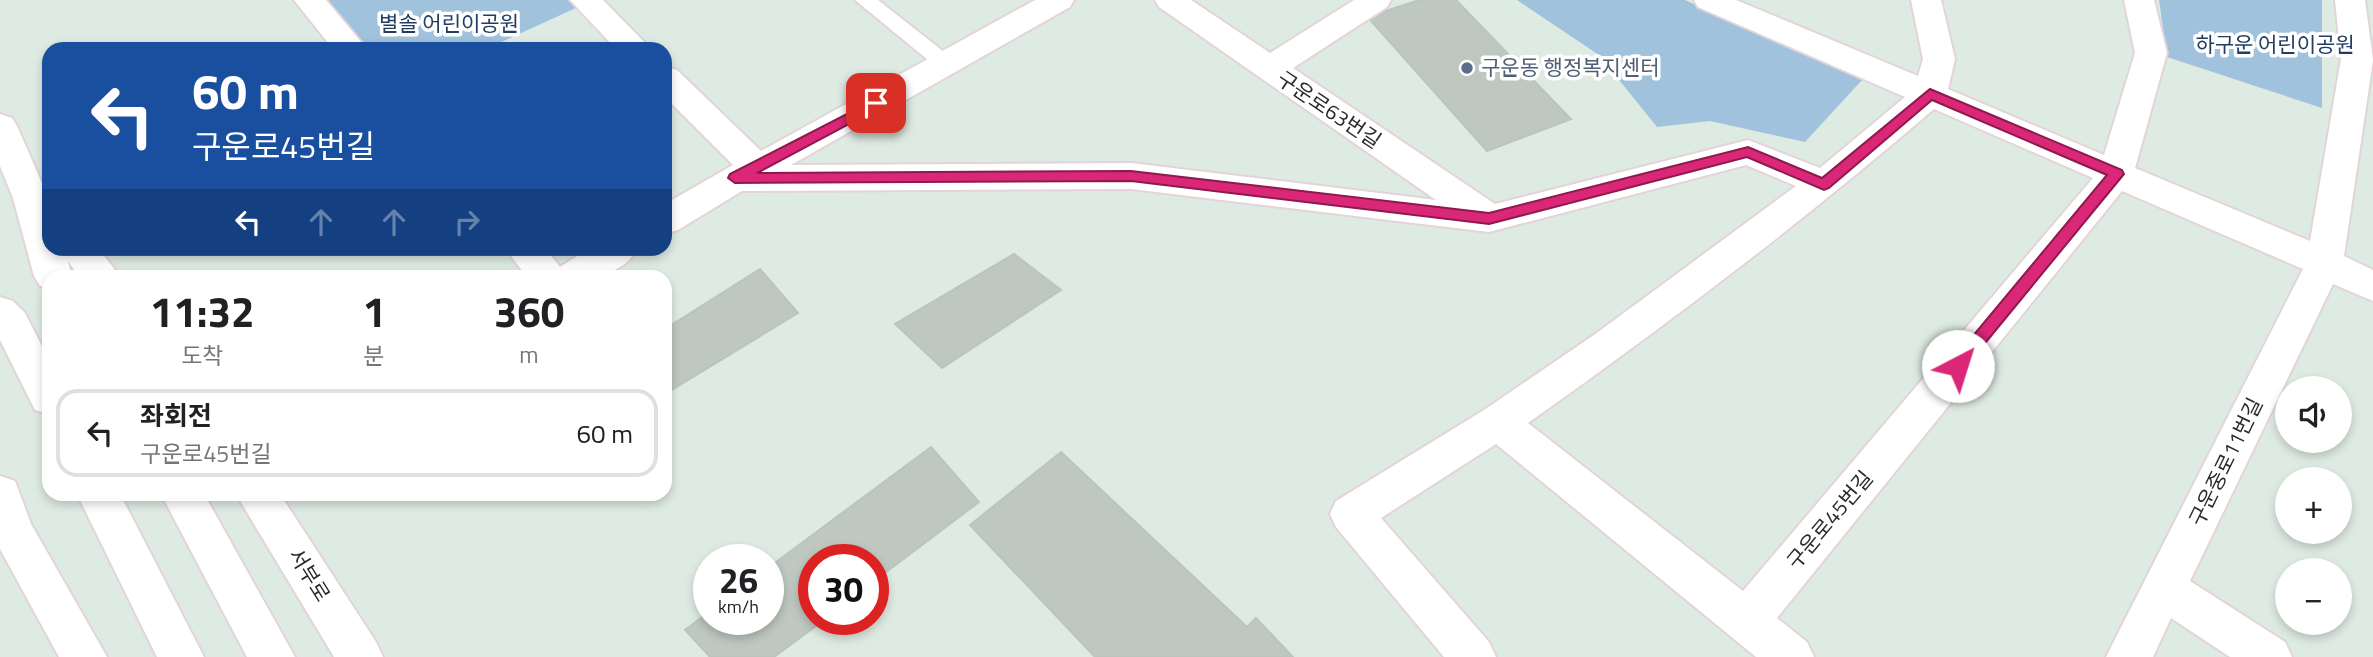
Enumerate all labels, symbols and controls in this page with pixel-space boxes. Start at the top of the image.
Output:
park label: 별솔 어린이공원 [379,7,519,39]
park label: 하구운 어린이공원 [2195,28,2355,60]
place label: 구운동 행정복지센터 [1481,51,1660,83]
text: 60 m [192,53,299,128]
marker: 구운동 행정복지센터 [1459,60,1475,76]
street label: 구운로63번길 [1271,62,1388,156]
icon: left [77,70,168,161]
pin [846,73,906,133]
icon: arrive [857,84,895,122]
text: 구운로45번길 [192,122,375,170]
icon: left [229,203,267,241]
icon: ahead [302,203,340,241]
icon: ahead [375,203,413,241]
icon: right [448,203,486,241]
text: 11:32 [150,279,255,343]
text: 1 [362,279,386,343]
text: 360 [494,279,564,343]
position arrow [1921,329,1995,403]
text: m [519,337,539,372]
text: 도착 [181,338,223,373]
text: 분 [364,338,385,373]
map controls [2275,376,2352,635]
button: sound [2275,376,2352,453]
street label: 구운중로11번길 [2180,392,2270,531]
text: 좌회전 [140,396,212,435]
icon: left [81,414,119,452]
text: 60 m [576,414,633,453]
text: 구운로45번길 [140,436,272,471]
street label: 구운로45번길 [1778,463,1880,576]
button: + [2275,467,2352,544]
street label: 서부로 [281,541,339,608]
speed limit sign: 30 [798,544,889,635]
text: 26 [719,553,758,607]
button: − [2275,558,2352,635]
text: km/h [718,593,759,620]

